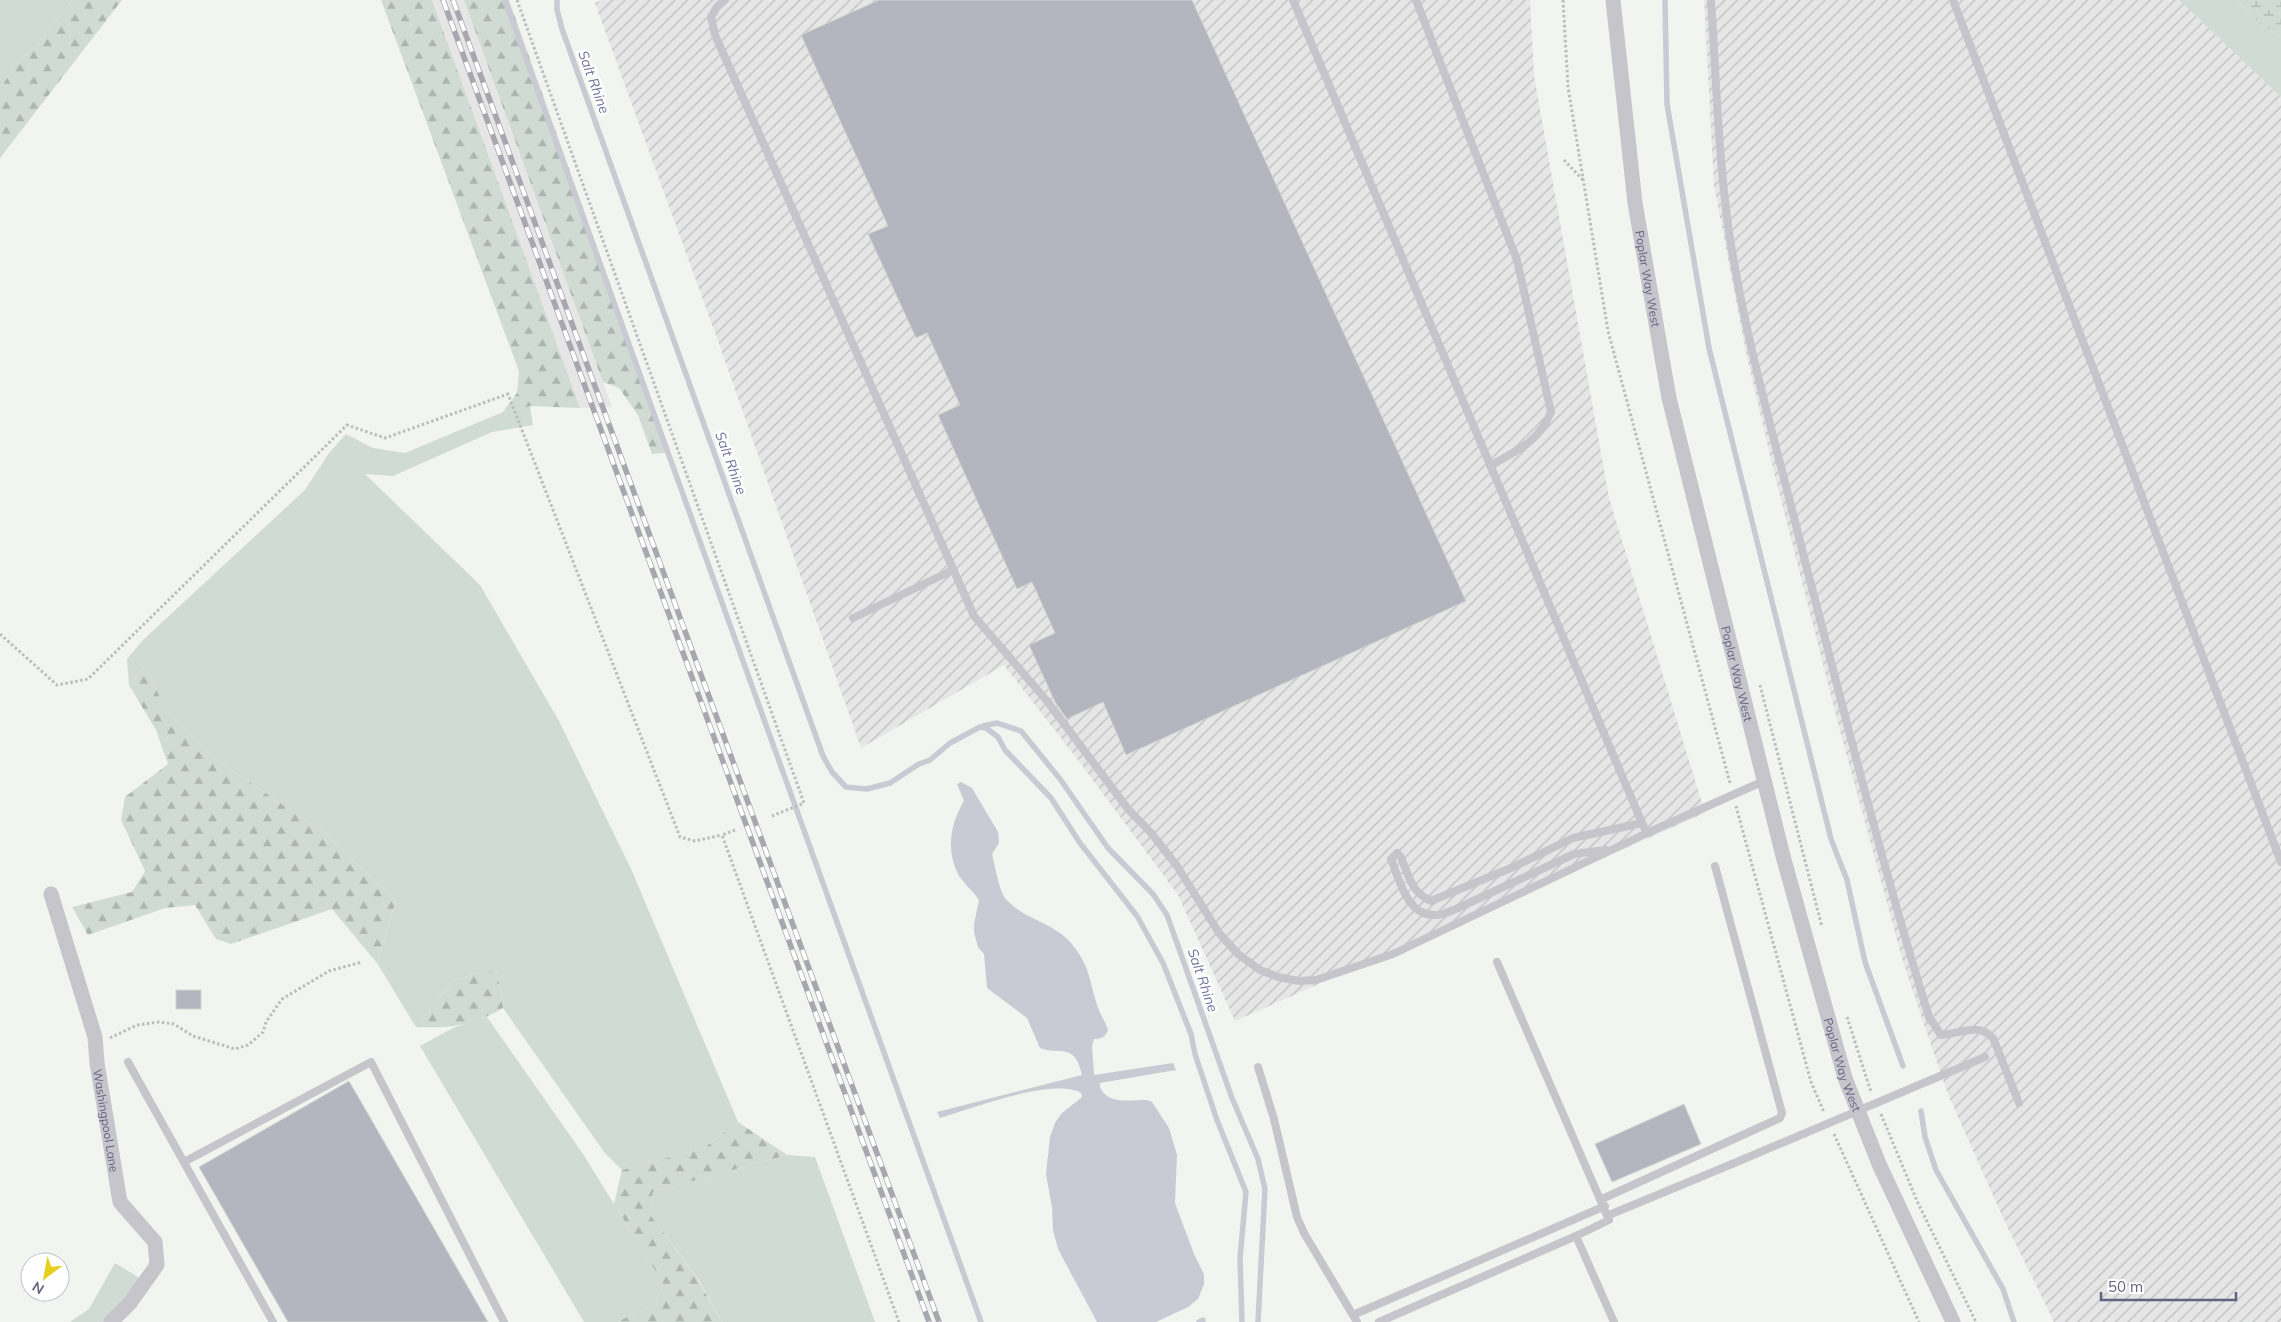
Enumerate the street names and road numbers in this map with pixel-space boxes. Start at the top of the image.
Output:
street label: Poplar Way West [1632,229,1664,328]
street label: Poplar Way West [1718,624,1757,723]
street label: Poplar Way West [1821,1016,1865,1114]
street label: Washingpool Lane [91,1068,122,1173]

